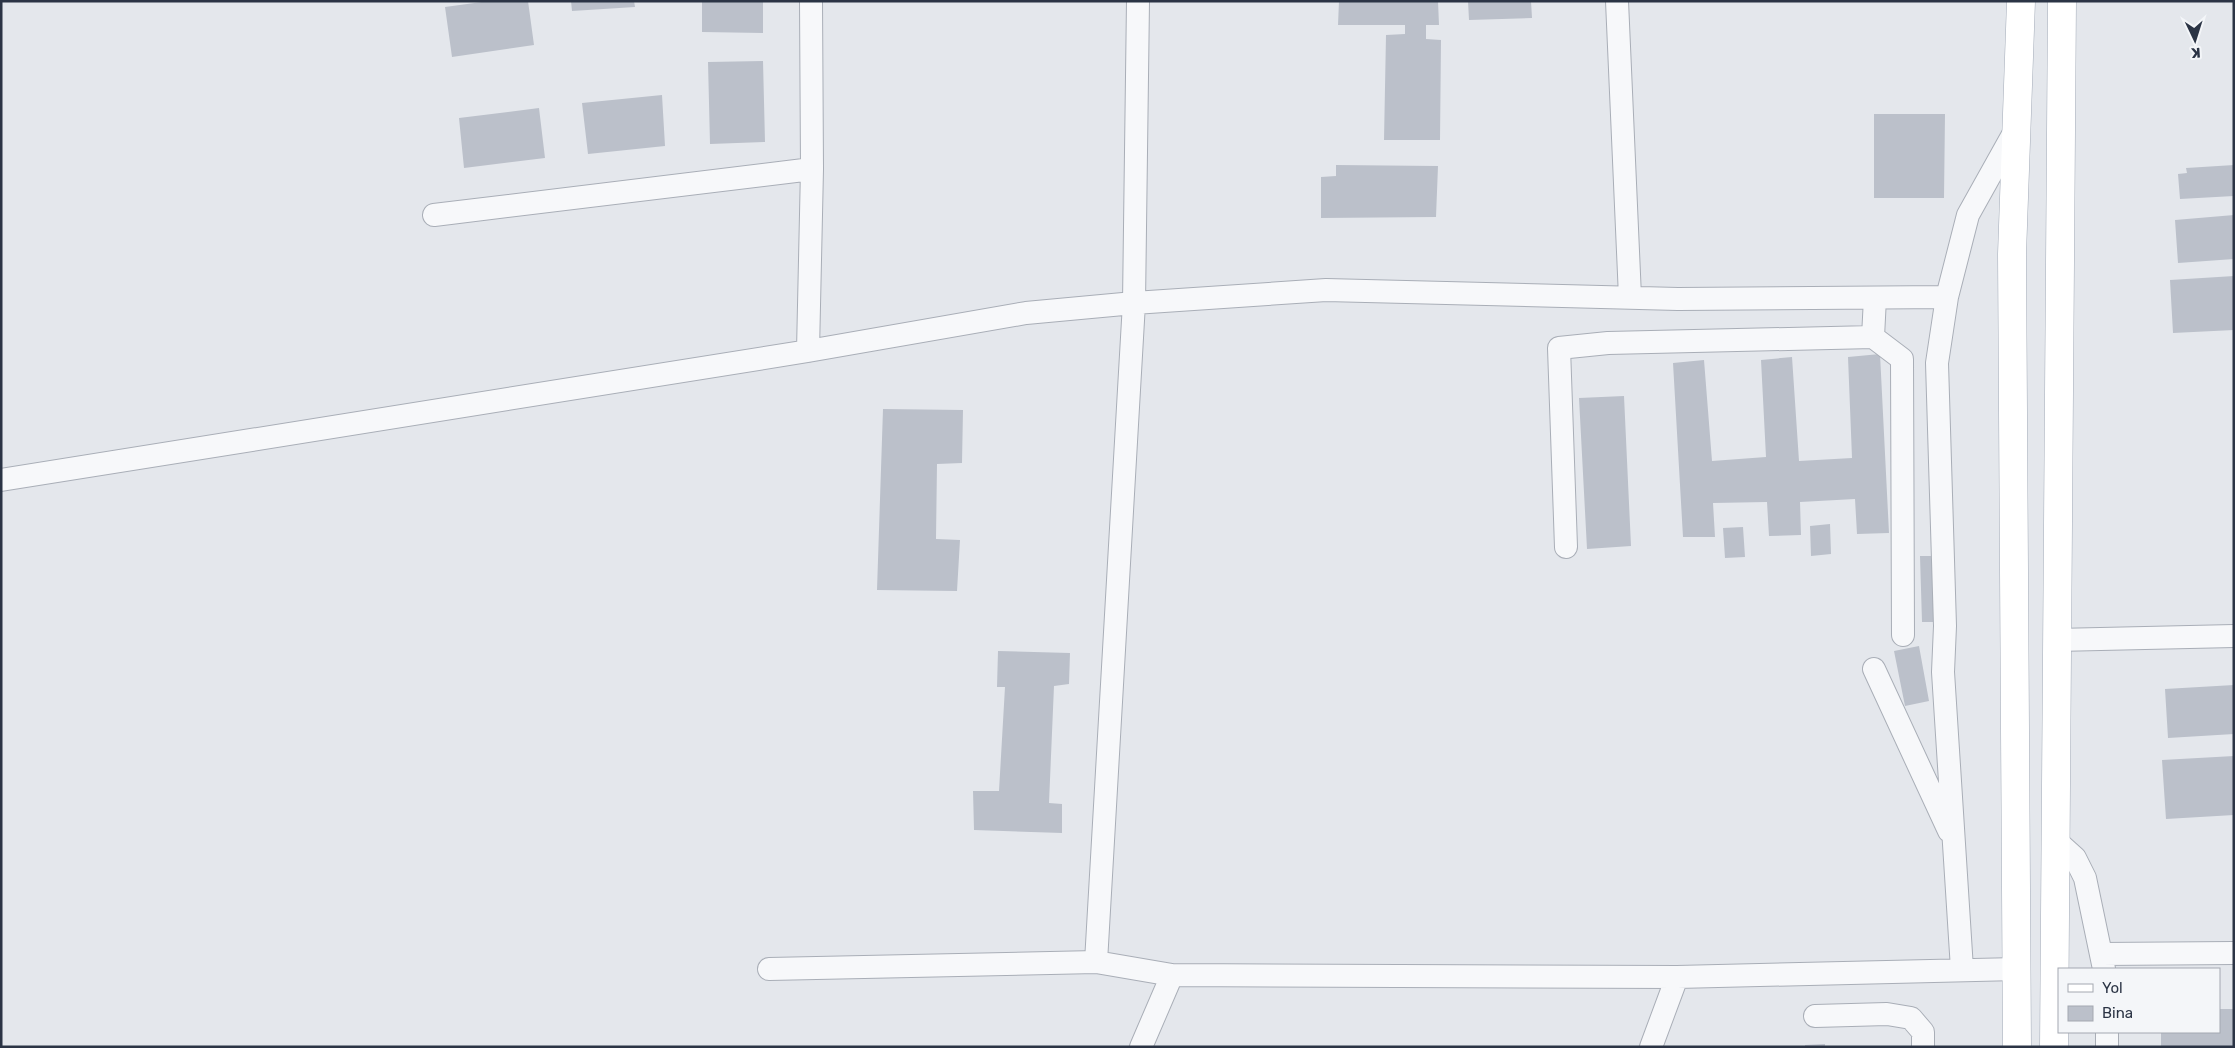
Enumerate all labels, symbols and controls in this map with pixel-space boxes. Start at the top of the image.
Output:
north arrow [2170,15,2220,65]
text: K [2190,44,2201,61]
legend [2058,968,2220,1033]
text: Yol [2102,979,2123,997]
text: Bina [2102,1004,2133,1022]

